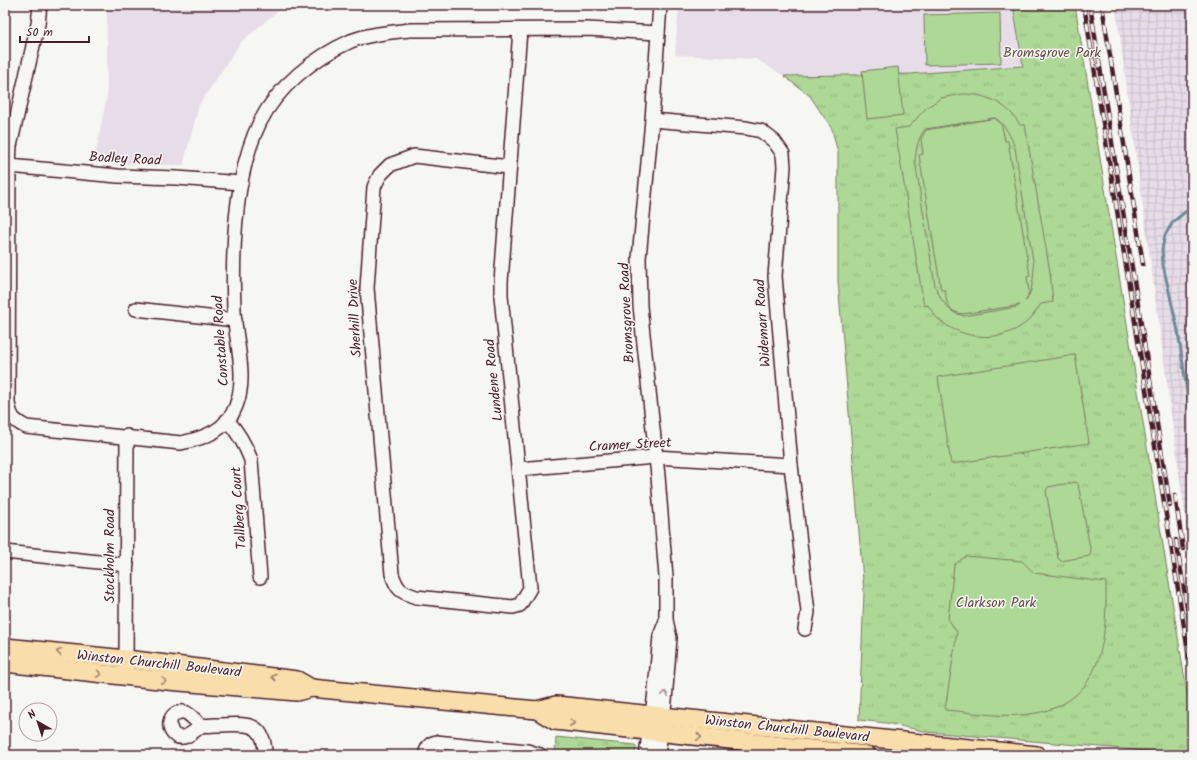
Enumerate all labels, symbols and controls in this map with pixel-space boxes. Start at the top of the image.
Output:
scale bar [20,18,89,44]
text: 50 m [26,23,53,42]
park label: Bromsgrove Park [1003,42,1101,64]
street label: Bodley Road [88,146,163,172]
street label: Bromsgrove Road [613,261,641,364]
street label: Widemarr Road [749,277,777,368]
street label: Sherhill Drive [342,278,368,358]
street label: Constable Road [207,294,235,387]
street label: Lundene Road [479,337,509,422]
street label: Cramer Street [588,432,672,458]
street label: Tallberg Court [225,465,253,550]
street label: Stockholm Road [99,508,121,603]
park label: Clarkson Park [956,592,1037,614]
street label: Winston Churchill Boulevard [76,644,243,684]
one-way arrow [56,648,62,657]
one-way arrow [96,669,102,678]
one-way arrow [271,673,277,682]
one-way arrow [161,676,168,685]
one-way arrow [661,691,670,697]
north arrow [18,702,58,742]
text: N [24,706,41,724]
street label: Winston Churchill Boulevard [704,709,871,749]
one-way arrow [569,719,575,728]
one-way arrow [696,732,702,741]

